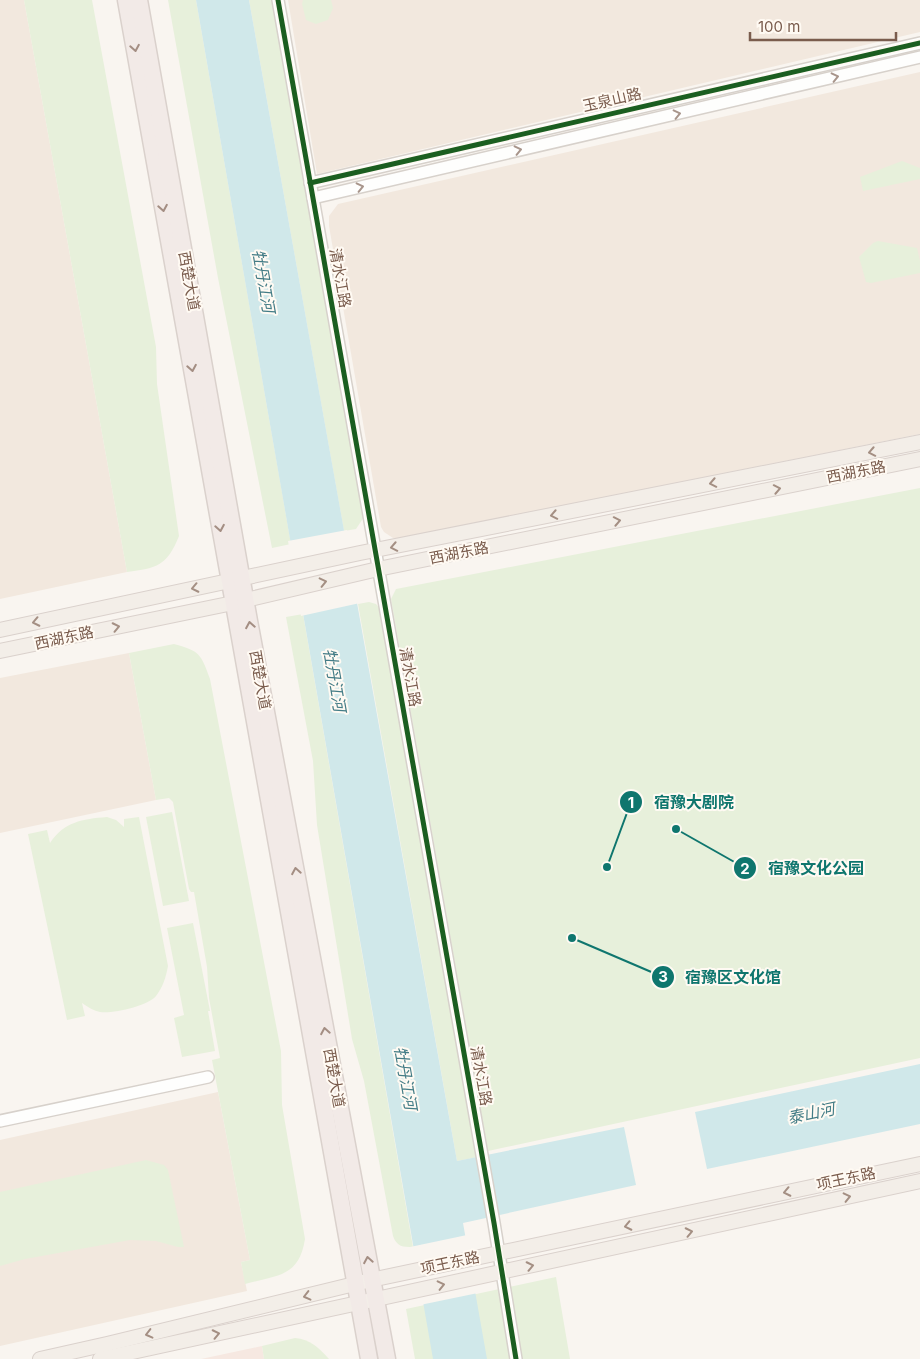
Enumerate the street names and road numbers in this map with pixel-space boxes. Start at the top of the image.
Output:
street label: 玉泉山路 [581,84,643,116]
street label: 清水江路 [326,247,355,309]
street label: 西楚大道 [175,250,204,312]
street label: 西湖东路 [825,456,887,487]
street label: 西湖东路 [428,537,490,568]
street label: 西湖东路 [33,622,95,653]
street label: 清水江路 [396,646,425,708]
street label: 西楚大道 [246,649,275,711]
street label: 清水江路 [467,1045,496,1107]
street label: 西楚大道 [320,1047,349,1109]
street label: 项王东路 [815,1163,877,1194]
street label: 项王东路 [419,1247,481,1278]

